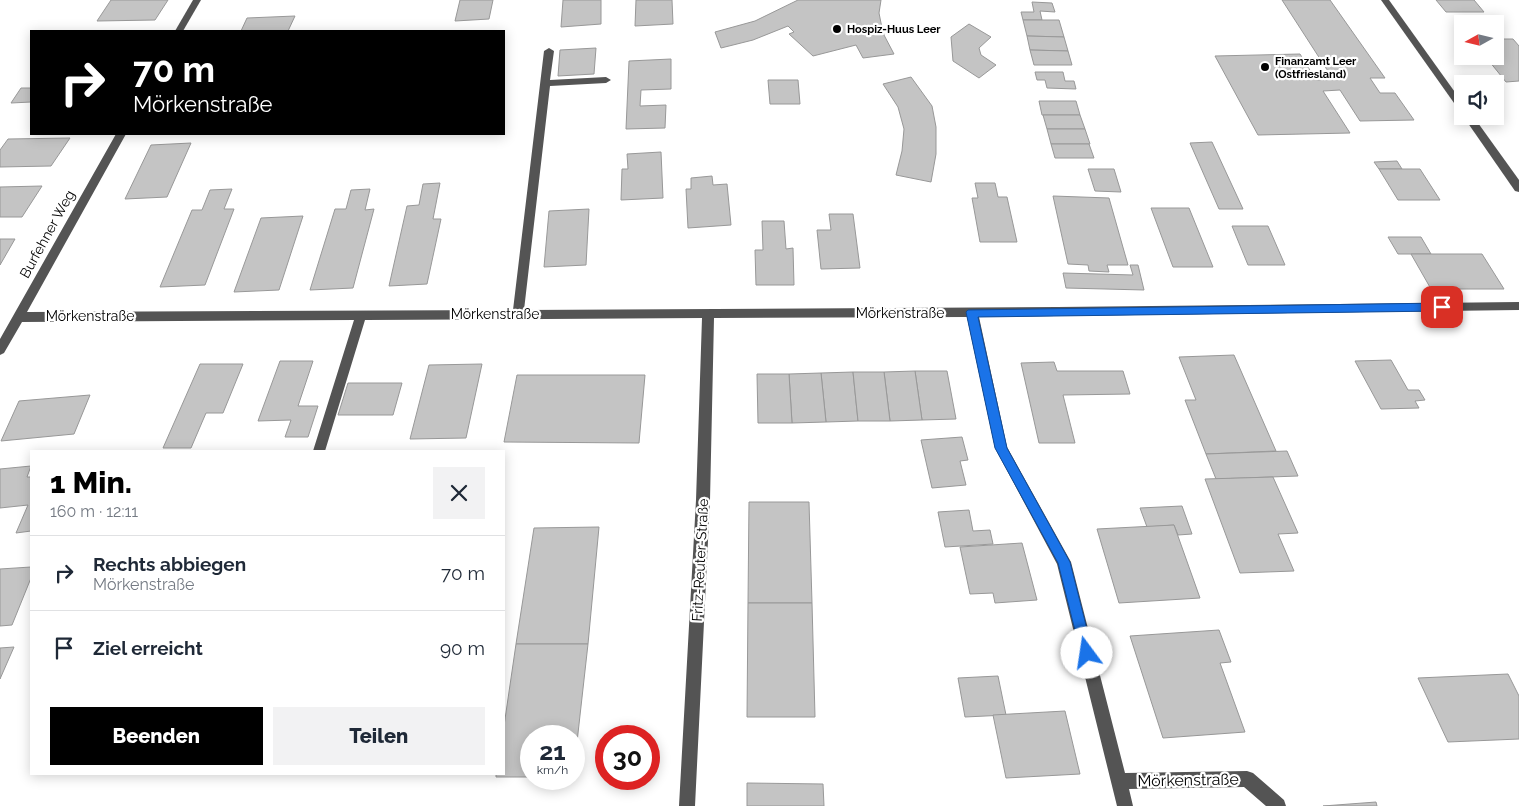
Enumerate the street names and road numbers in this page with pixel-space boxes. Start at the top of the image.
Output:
street label: Burfehner Weg [16,187,78,281]
street label: Mörkenstraße [856,305,944,321]
street label: Mörkenstraße [451,306,539,322]
street label: Mörkenstraße [46,308,134,324]
street label: Fritz-Reuter-Straße [689,498,711,622]
street label: Mörkenstraße [1137,770,1239,790]

